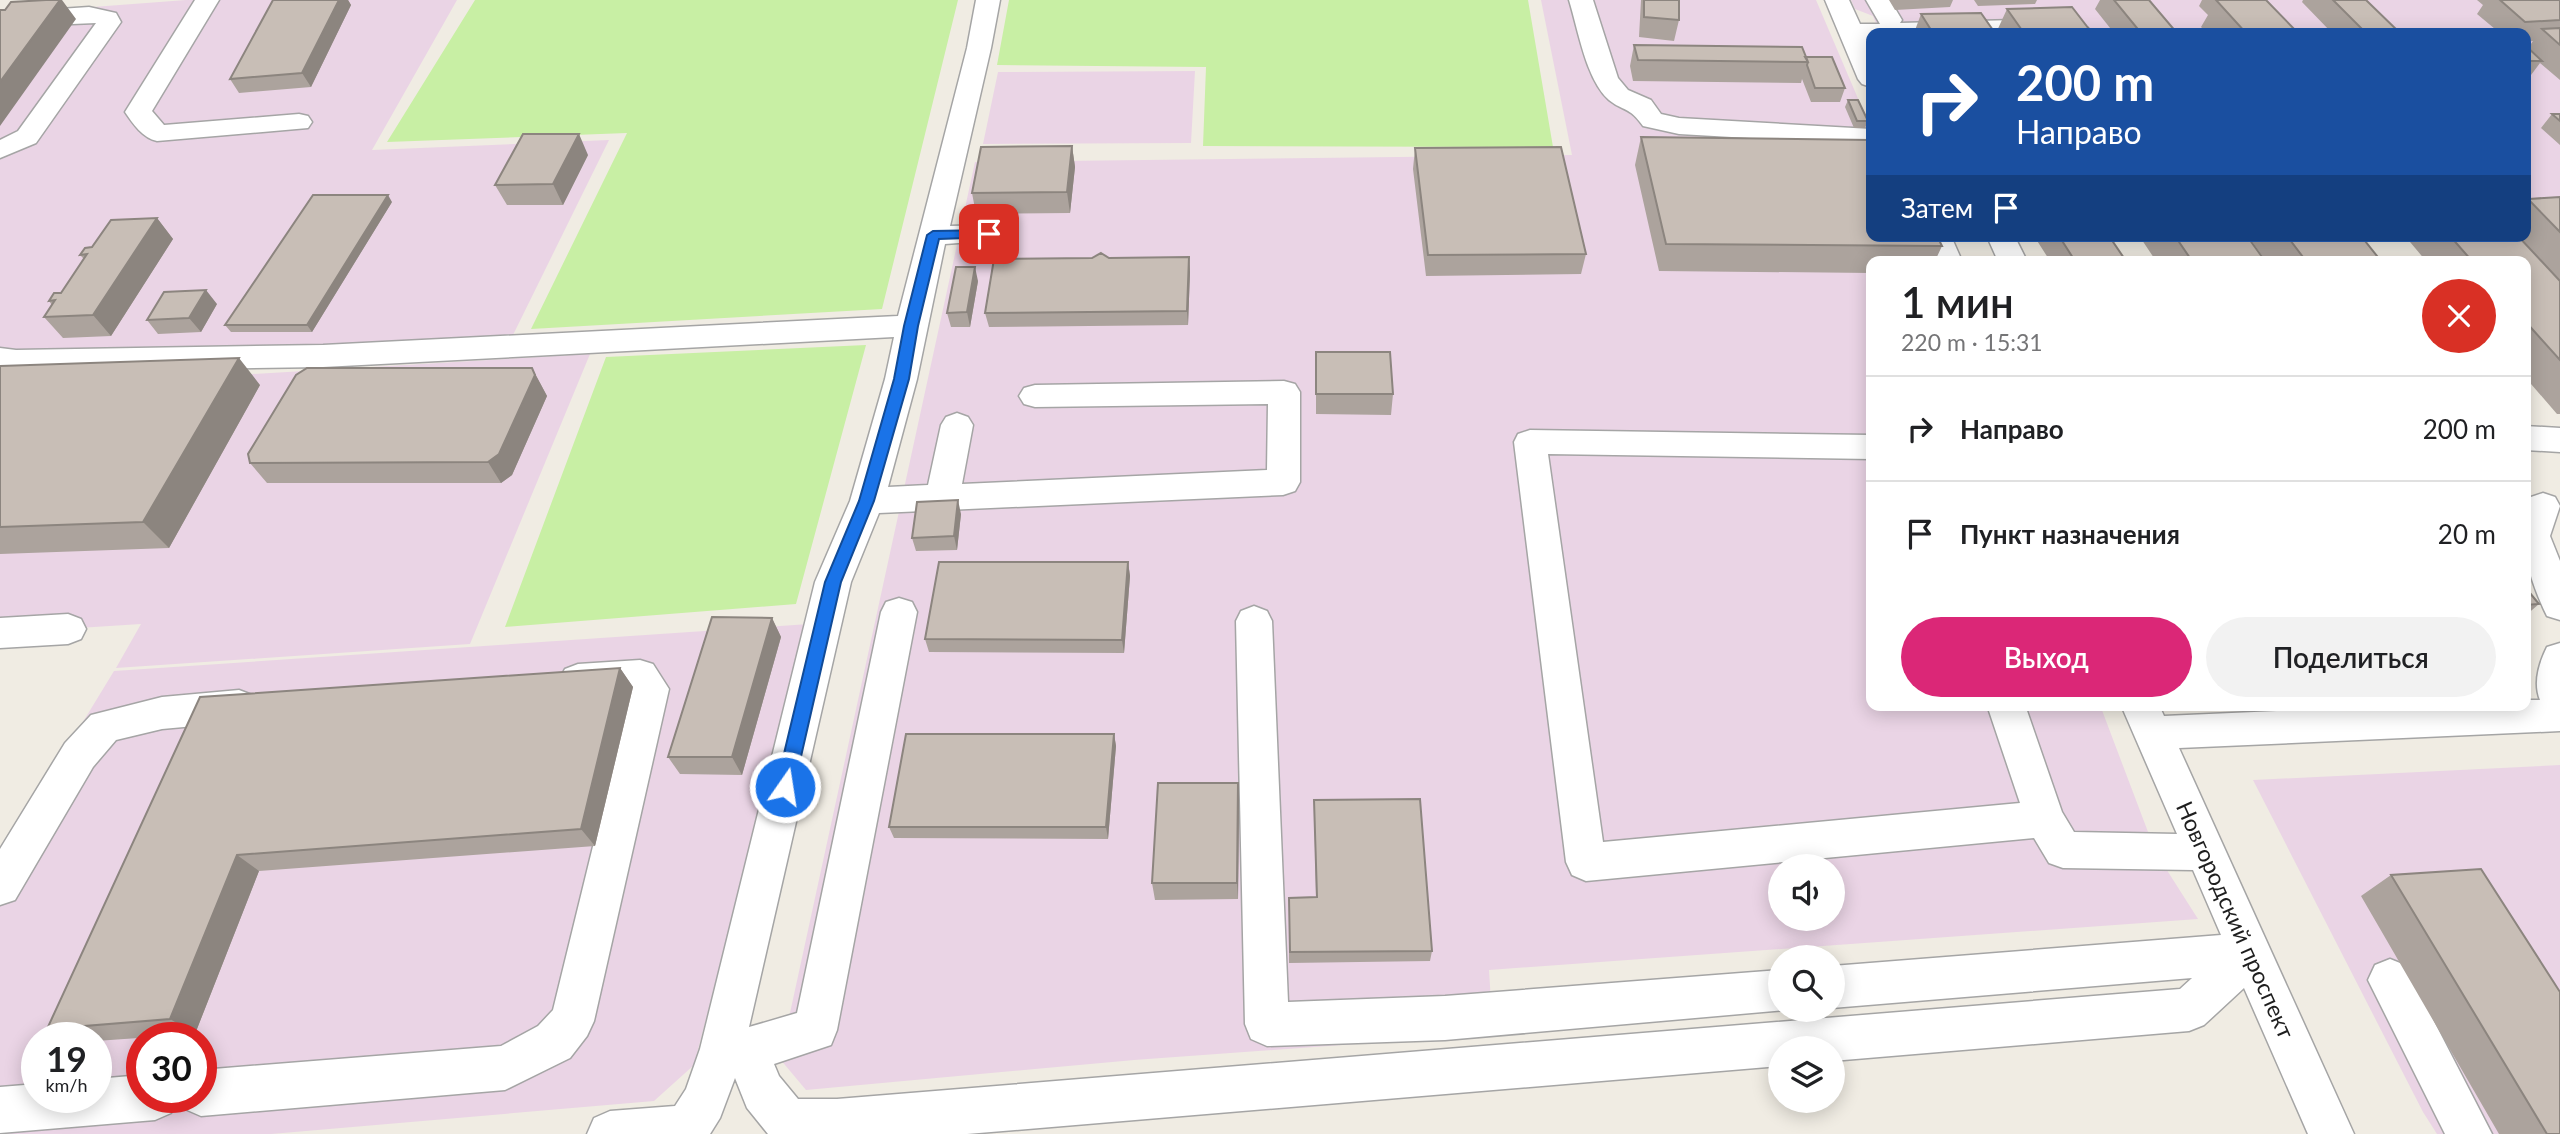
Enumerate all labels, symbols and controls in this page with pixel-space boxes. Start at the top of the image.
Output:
text: 200 m [2016,53,2154,111]
icon: right [1901,56,1992,147]
text: Направо [2016,112,2142,151]
icon: arrive [1987,189,2025,227]
text: Затем [1901,192,1973,224]
pin [959,204,1019,264]
icon: arrive [970,215,1008,253]
text: 1 мин [1901,277,2014,327]
button: close [2422,279,2496,353]
text: 220 m · 15:31 [1901,328,2043,356]
icon: right [1901,410,1939,448]
text: Направо [1960,413,2064,445]
text: 200 m [2423,413,2496,445]
icon: arrive [1901,515,1939,553]
text: Пункт назначения [1960,518,2180,550]
text: 20 m [2438,518,2496,550]
button: Выход [1901,617,2192,697]
button: Поделиться [2206,617,2496,697]
position arrow [748,750,822,824]
street label: Новгородский проспект [2171,797,2301,1043]
map controls [1768,854,1845,1113]
button: sound [1768,854,1845,931]
button: search [1768,945,1845,1022]
speed limit sign: 30 [126,1022,217,1113]
button: layers [1768,1036,1845,1113]
text: 19 [46,1037,87,1079]
text: km/h [45,1074,88,1096]

